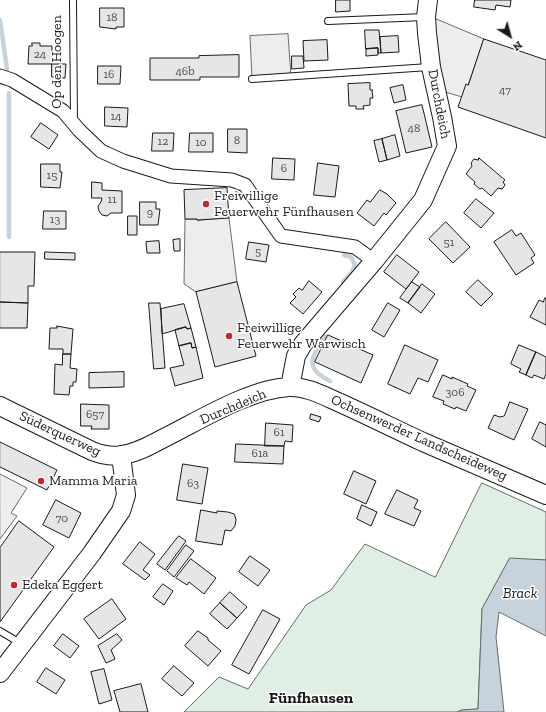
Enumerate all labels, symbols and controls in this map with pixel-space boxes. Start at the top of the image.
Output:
house number: 18 [106,11,118,25]
street label: Op den Hoogen [49,15,65,109]
north arrow [490,16,530,56]
text: N [510,38,525,54]
house number: 24 [34,48,46,62]
house number: 46b [175,65,195,79]
house number: 16 [104,68,114,82]
street label: Durchdeich [424,68,454,140]
house number: 47 [499,84,511,98]
house number: 14 [110,110,122,124]
house number: 48 [408,122,420,136]
house number: 8 [234,134,240,148]
house number: 12 [158,135,168,149]
house number: 10 [195,136,207,150]
house number: 6 [281,162,287,176]
house number: 15 [47,169,57,183]
place label: Freiwillige Feuerwehr Fünfhausen [214,188,354,220]
house number: 11 [107,193,117,207]
marker: Freiwillige Feuerwehr Fünfhausen [201,199,211,209]
house number: 9 [147,206,153,220]
house number: 13 [50,213,60,227]
house number: 51 [444,236,454,250]
house number: 5 [255,245,261,259]
place label: Freiwillige Feuerwehr Warwisch [237,320,366,352]
marker: Freiwillige Feuerwehr Warwisch [224,331,234,341]
street label: Durchdeich [197,386,269,428]
house number: 306 [445,386,465,400]
street label: Ochsenwerder Landscheideweg [328,391,510,485]
street label: Süderquerweg [17,408,103,460]
house number: 657 [86,408,104,422]
house number: 61 [274,426,284,440]
house number: 61a [252,447,268,461]
place label: Mamma Maria [49,473,138,489]
marker: Mamma Maria [36,476,46,486]
house number: 63 [187,477,199,491]
house number: 70 [56,512,68,526]
place label: Edeka Eggert [22,577,103,593]
marker: Edeka Eggert [9,580,19,590]
water label: Brack [503,585,537,603]
district label: Fünfhausen [269,688,353,708]

